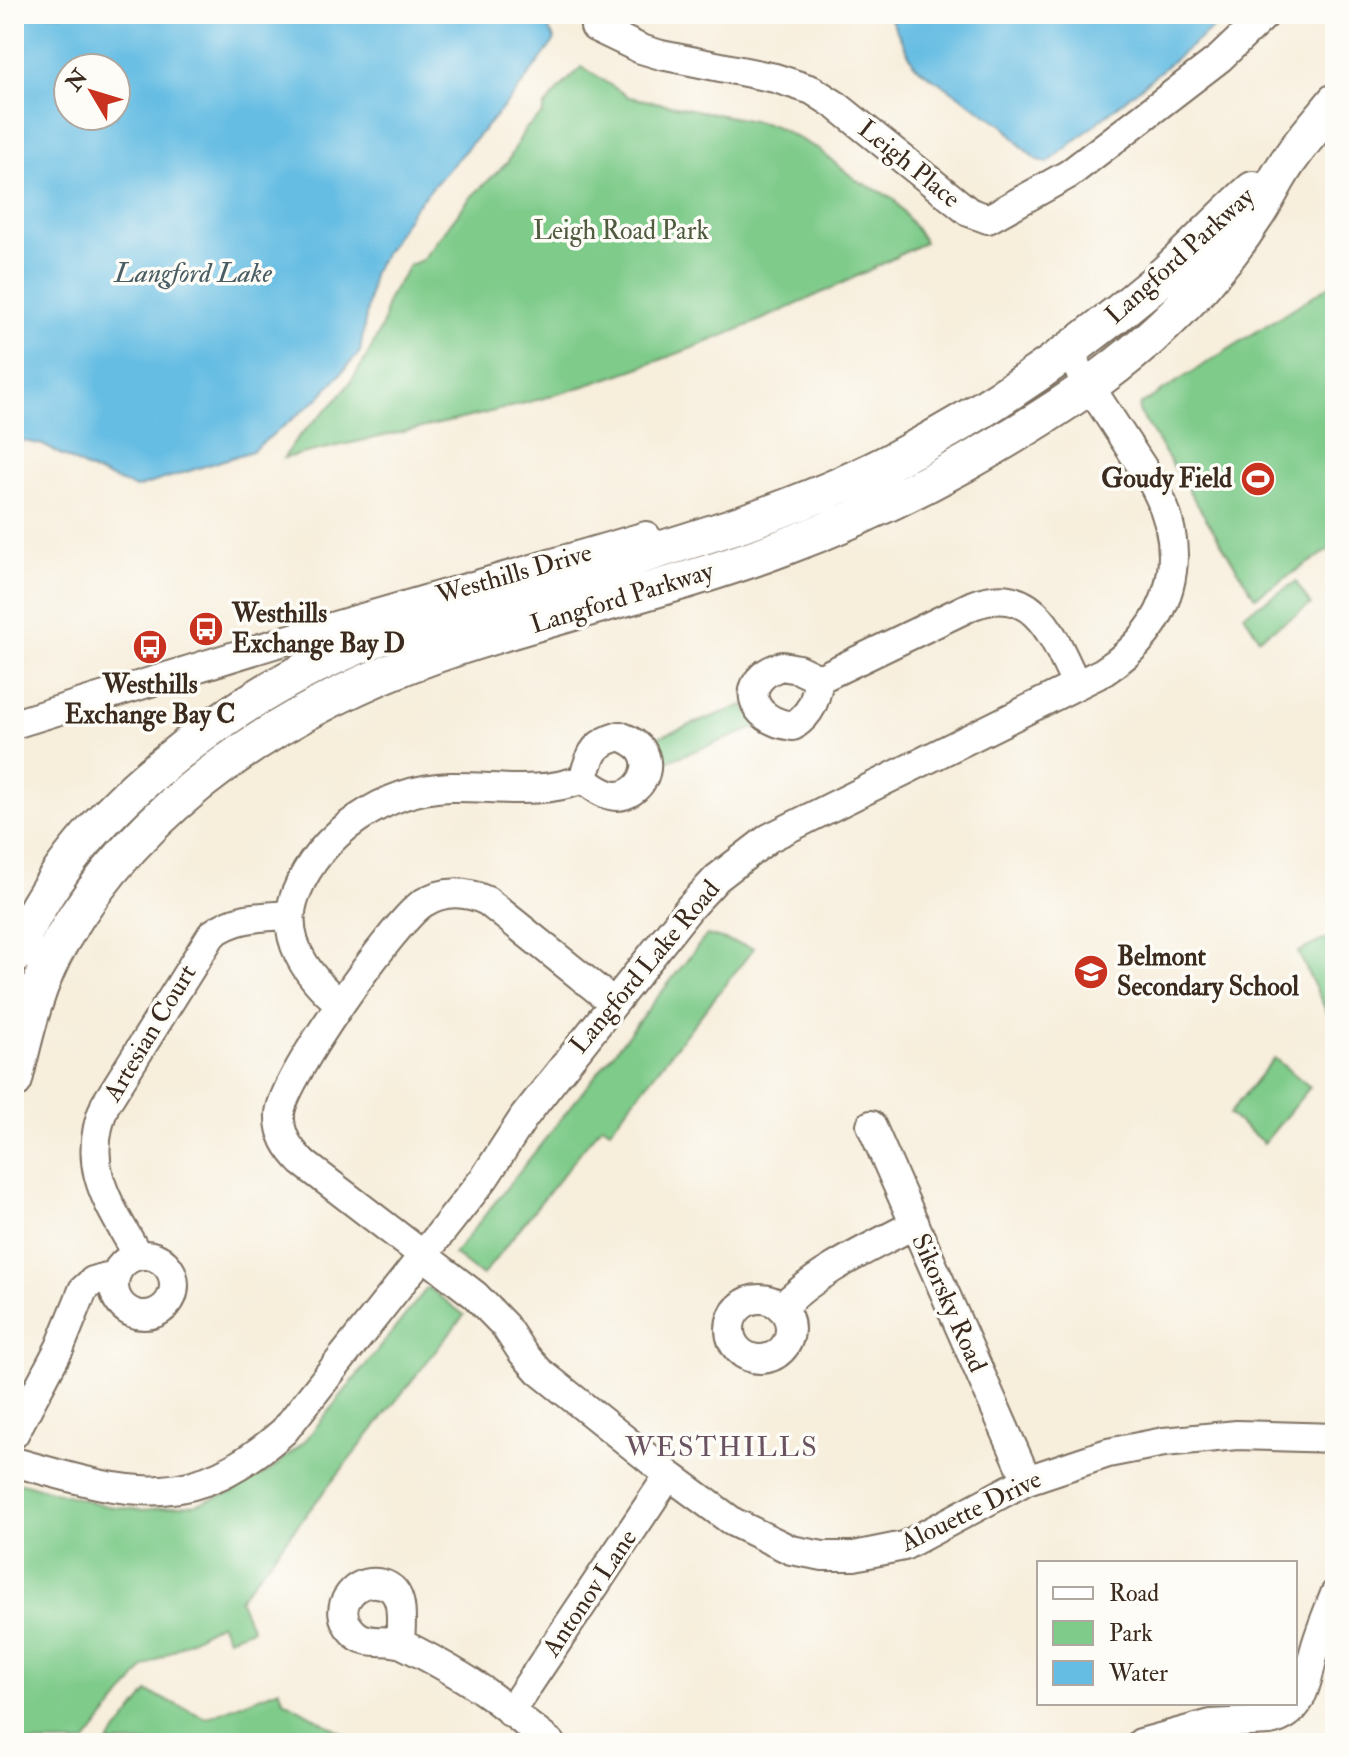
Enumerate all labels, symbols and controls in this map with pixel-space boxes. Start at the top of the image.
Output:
north arrow [52,52,132,132]
text: N [59,64,94,97]
street label: Leigh Place [851,113,967,215]
street label: Langford Parkway [1099,180,1261,331]
park label: Leigh Road Park [533,215,709,247]
water label: Langford Lake [113,256,272,291]
sports icon: Goudy Field [1239,460,1277,498]
place label: Goudy Field [1101,463,1232,496]
street label: Westhills Drive [432,537,595,612]
street label: Langford Parkway [527,555,718,641]
place label: Westhills Exchange Bay D [231,598,405,661]
bus stop icon: Westhills Exchange Bay D [187,610,225,648]
bus stop icon: Westhills Exchange Bay C [131,628,169,666]
place label: Westhills Exchange Bay C [65,669,235,732]
street label: Langford Lake Road [563,874,727,1060]
place label: Belmont Secondary School [1117,941,1299,1004]
school or university icon: Belmont Secondary School [1072,953,1110,991]
street label: Artesian Court [96,959,203,1108]
street label: Sikorsky Road [904,1229,994,1377]
district label: WESTHILLS [624,1430,819,1465]
street label: Alouette Drive [894,1463,1047,1559]
street label: Antonov Lane [535,1523,644,1664]
legend [1037,1561,1297,1705]
text: Road [1109,1578,1159,1609]
text: Park [1109,1618,1153,1649]
text: Water [1108,1658,1168,1689]

